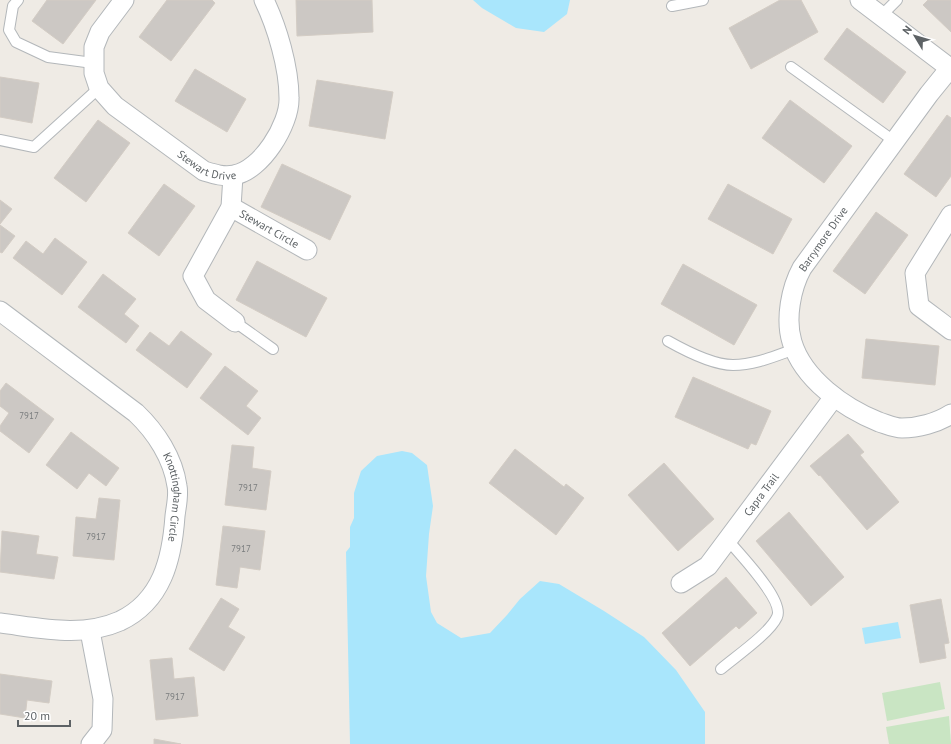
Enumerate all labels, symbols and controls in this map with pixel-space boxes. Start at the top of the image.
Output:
north arrow [895,16,935,56]
text: N [899,23,915,37]
street label: Stewart Drive [175,147,238,183]
street label: Barrymore Drive [795,203,851,274]
street label: Stewart Circle [237,206,302,251]
house number: 7917 [19,410,39,421]
street label: Knottingham Circle [160,450,185,543]
street label: Capra Trail [741,470,782,519]
house number: 7917 [238,482,258,493]
house number: 7917 [86,531,106,542]
house number: 7917 [231,543,251,554]
house number: 7917 [165,691,185,702]
scale bar [18,702,70,728]
text: 20 m [24,708,50,723]

